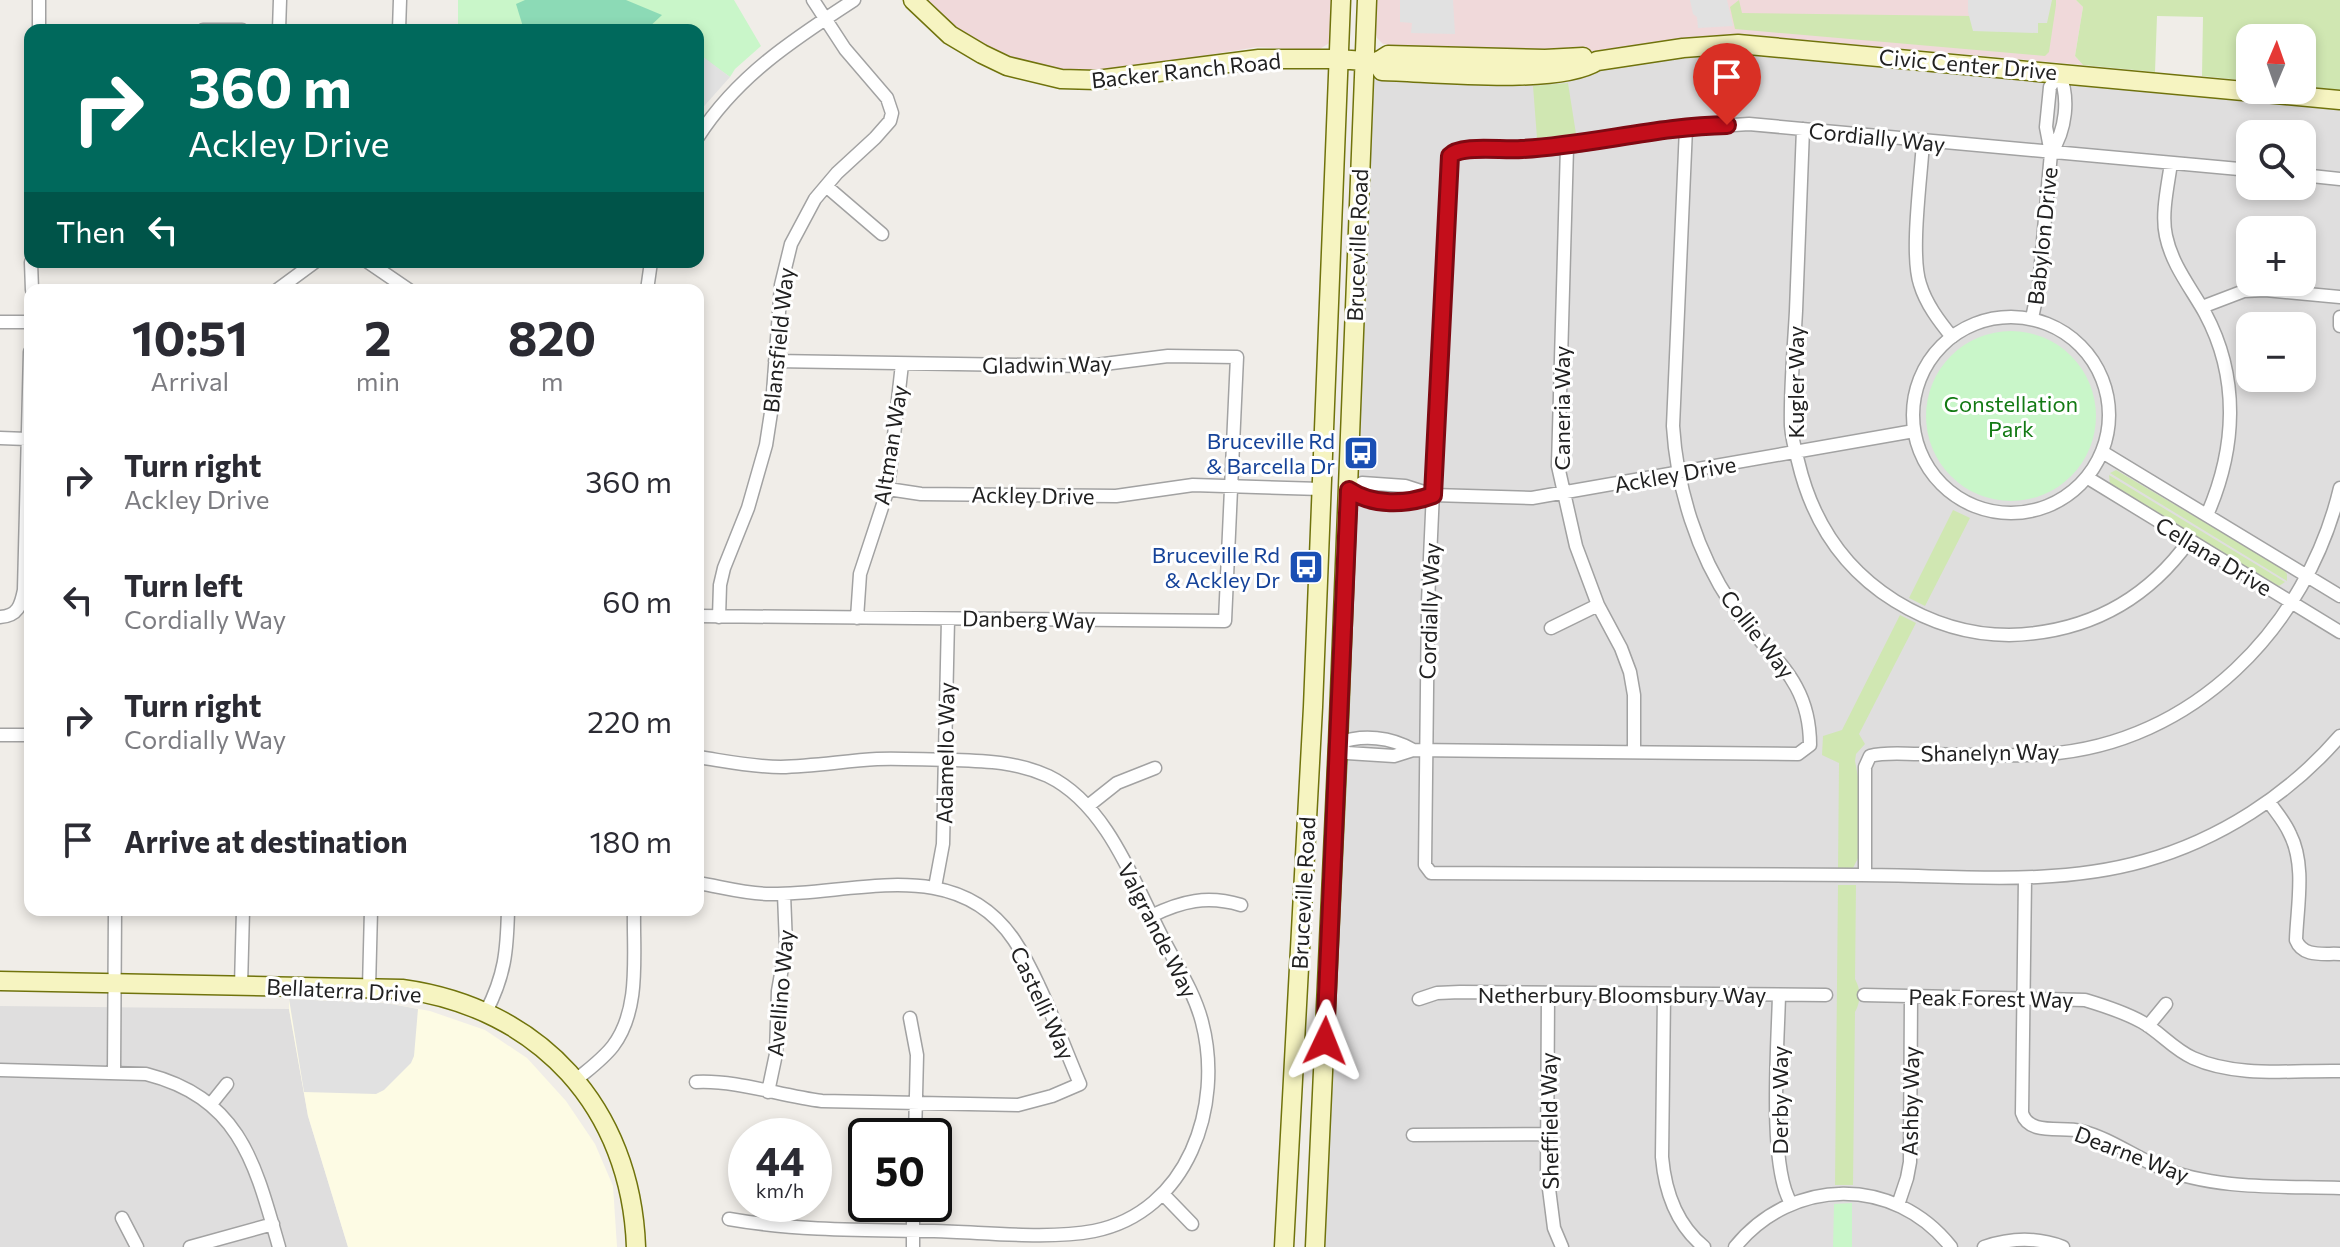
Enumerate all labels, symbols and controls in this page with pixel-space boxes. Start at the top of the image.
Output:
north arrow [2236,24,2316,104]
map controls [2236,24,2316,392]
pin [1693,43,1761,125]
street label: Civic Center Drive [1878,43,2058,85]
street label: Backer Ranch Road [1090,47,1282,93]
text: 360 m [188,51,352,120]
icon: arrive [1705,55,1749,99]
icon: right [56,56,160,160]
street label: Cordially Way [1807,116,1947,158]
text: Ackley Drive [188,120,390,164]
button: search [2236,120,2316,200]
street label: Babylon Drive [2021,166,2063,306]
street label: Bruceville Road [1341,168,1373,322]
icon: left [141,208,185,252]
text: Then [56,212,125,249]
button: + [2236,216,2316,296]
street label: Blansfield Way [757,266,799,414]
text: 10:51 [132,307,248,366]
text: 2 [364,307,392,366]
text: 820 [508,307,596,366]
button: − [2236,312,2316,392]
street label: Kugler Way [1782,326,1809,438]
street label: Caneria Way [1548,346,1575,470]
street label: Gladwin Way [982,349,1112,379]
text: Arrival [151,365,229,396]
text: min [356,365,400,396]
text: m [541,365,563,396]
street label: Altman Way [867,383,913,507]
park label: Constellation Park [1944,390,2078,442]
place label: Bruceville Rd & Barcella Dr [1206,427,1335,479]
bus stop icon: Bruceville Rd & Barcella Dr [1342,434,1380,472]
text: Turn right [124,446,261,483]
street label: Ackley Drive [1612,450,1738,498]
icon: right [56,458,100,502]
text: 360 m [585,462,672,499]
street label: Ackley Drive [971,480,1095,510]
text: Ackley Drive [124,483,270,514]
street label: Cellana Drive [2151,511,2277,601]
place label: Bruceville Rd & Ackley Dr [1152,541,1280,593]
street label: Cordially Way [1413,542,1445,680]
bus stop icon: Bruceville Rd & Ackley Dr [1287,548,1325,586]
text: Turn left [124,566,243,603]
icon: left [56,578,100,622]
text: 60 m [602,582,672,619]
street label: Collie Way [1715,584,1801,684]
text: Cordially Way [124,603,286,634]
street label: Danberg Way [962,604,1096,634]
street label: Adamello Way [930,682,960,824]
text: Turn right [124,686,261,723]
icon: right [56,698,100,742]
text: 220 m [587,702,672,739]
text: Cordially Way [124,723,286,754]
street label: Shanelyn Way [1920,737,2060,767]
street label: Bruceville Road [1286,816,1320,970]
icon: arrive [56,818,100,862]
text: Arrive at destination [124,822,408,859]
text: 180 m [589,822,672,859]
street label: Valgrande Way [1112,858,1204,1002]
street label: Avellino Way [761,928,799,1058]
street label: Castelli Way [1005,942,1081,1064]
street label: Bellaterra Drive [266,972,422,1008]
street label: Netherbury Bloomsbury Way [1478,981,1766,1008]
street label: Peak Forest Way [1908,983,2074,1013]
position arrow [1283,999,1367,1083]
street label: Derby Way [1766,1046,1793,1154]
street label: Ashby Way [1896,1046,1924,1156]
street label: Sheffield Way [1534,1052,1564,1190]
speed limit sign: 50 [848,1118,952,1222]
street label: Dearne Way [2071,1120,2193,1188]
text: 44 [755,1135,805,1184]
text: km/h [756,1178,804,1202]

